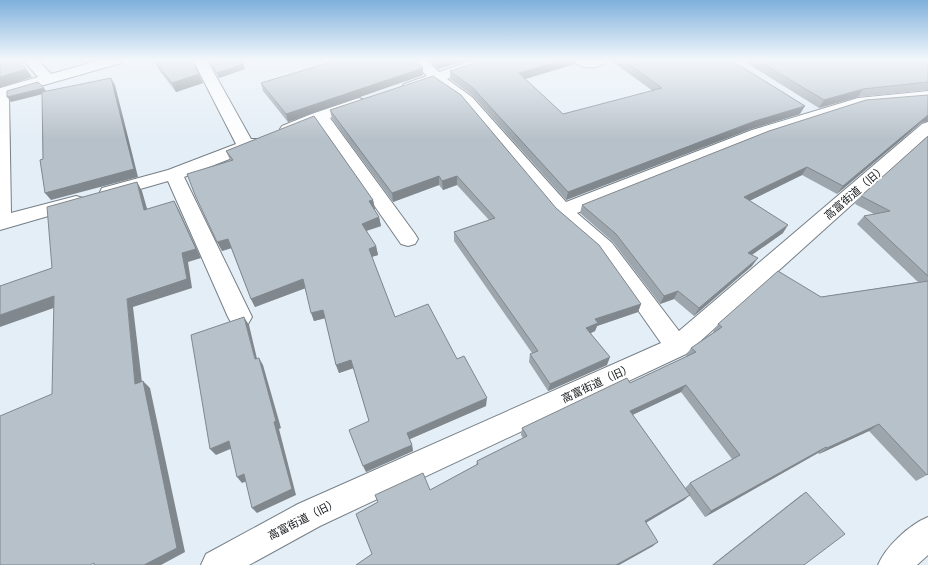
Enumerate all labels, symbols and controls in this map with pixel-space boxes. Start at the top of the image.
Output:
street label: 高富街道（旧） [821,161,889,223]
street label: 高富街道（旧） [559,359,635,407]
street label: 高富街道（旧） [265,494,341,544]

